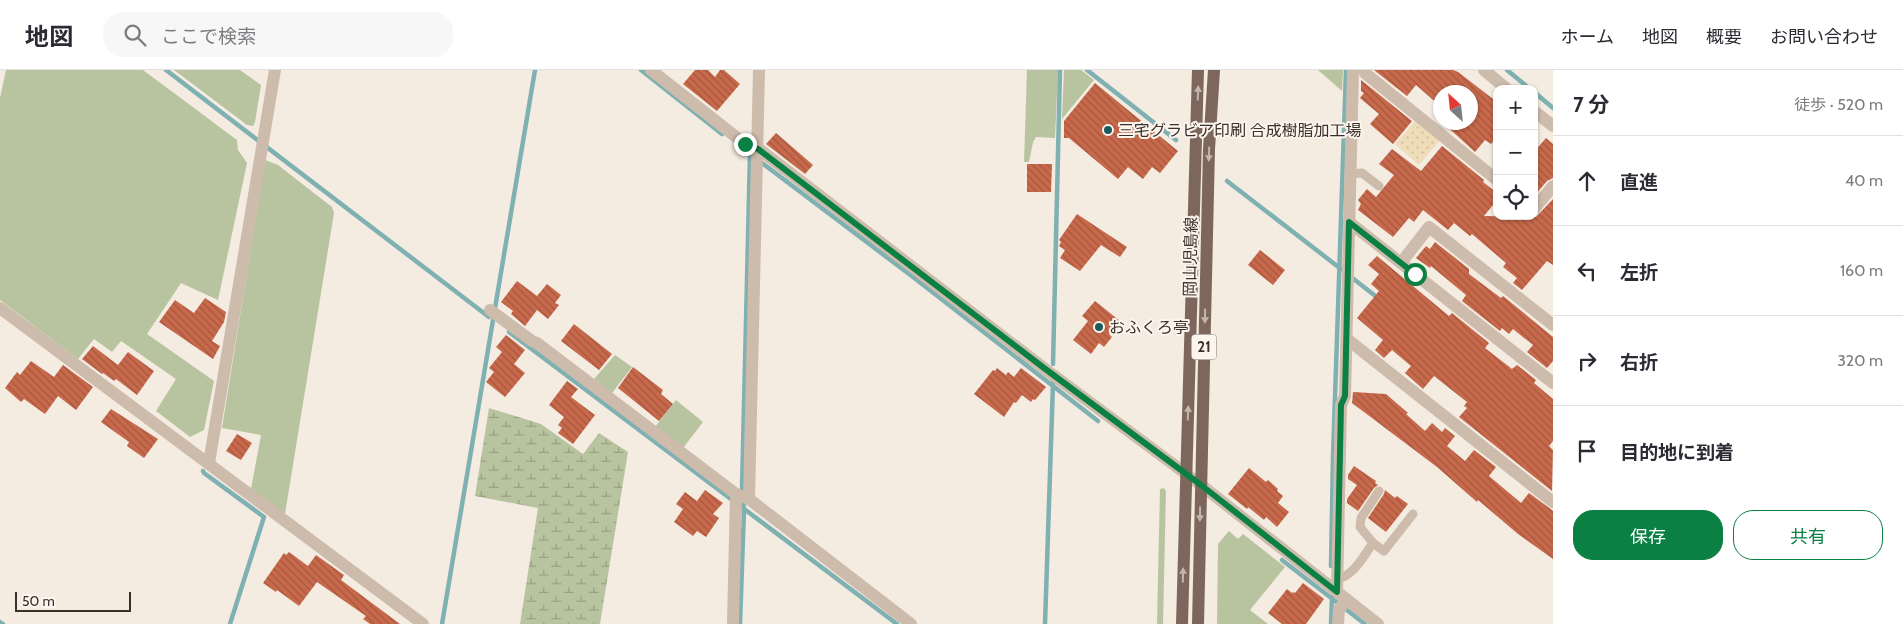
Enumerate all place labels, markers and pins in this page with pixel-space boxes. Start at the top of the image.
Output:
place label: 三宅グラビア印刷 合成樹脂加工場 [1118,121,1362,140]
marker: 三宅グラビア印刷 合成樹脂加工場 [1102,124,1114,136]
place label: おふくろ亭 [1109,318,1189,337]
marker: おふくろ亭 [1093,321,1105,333]

